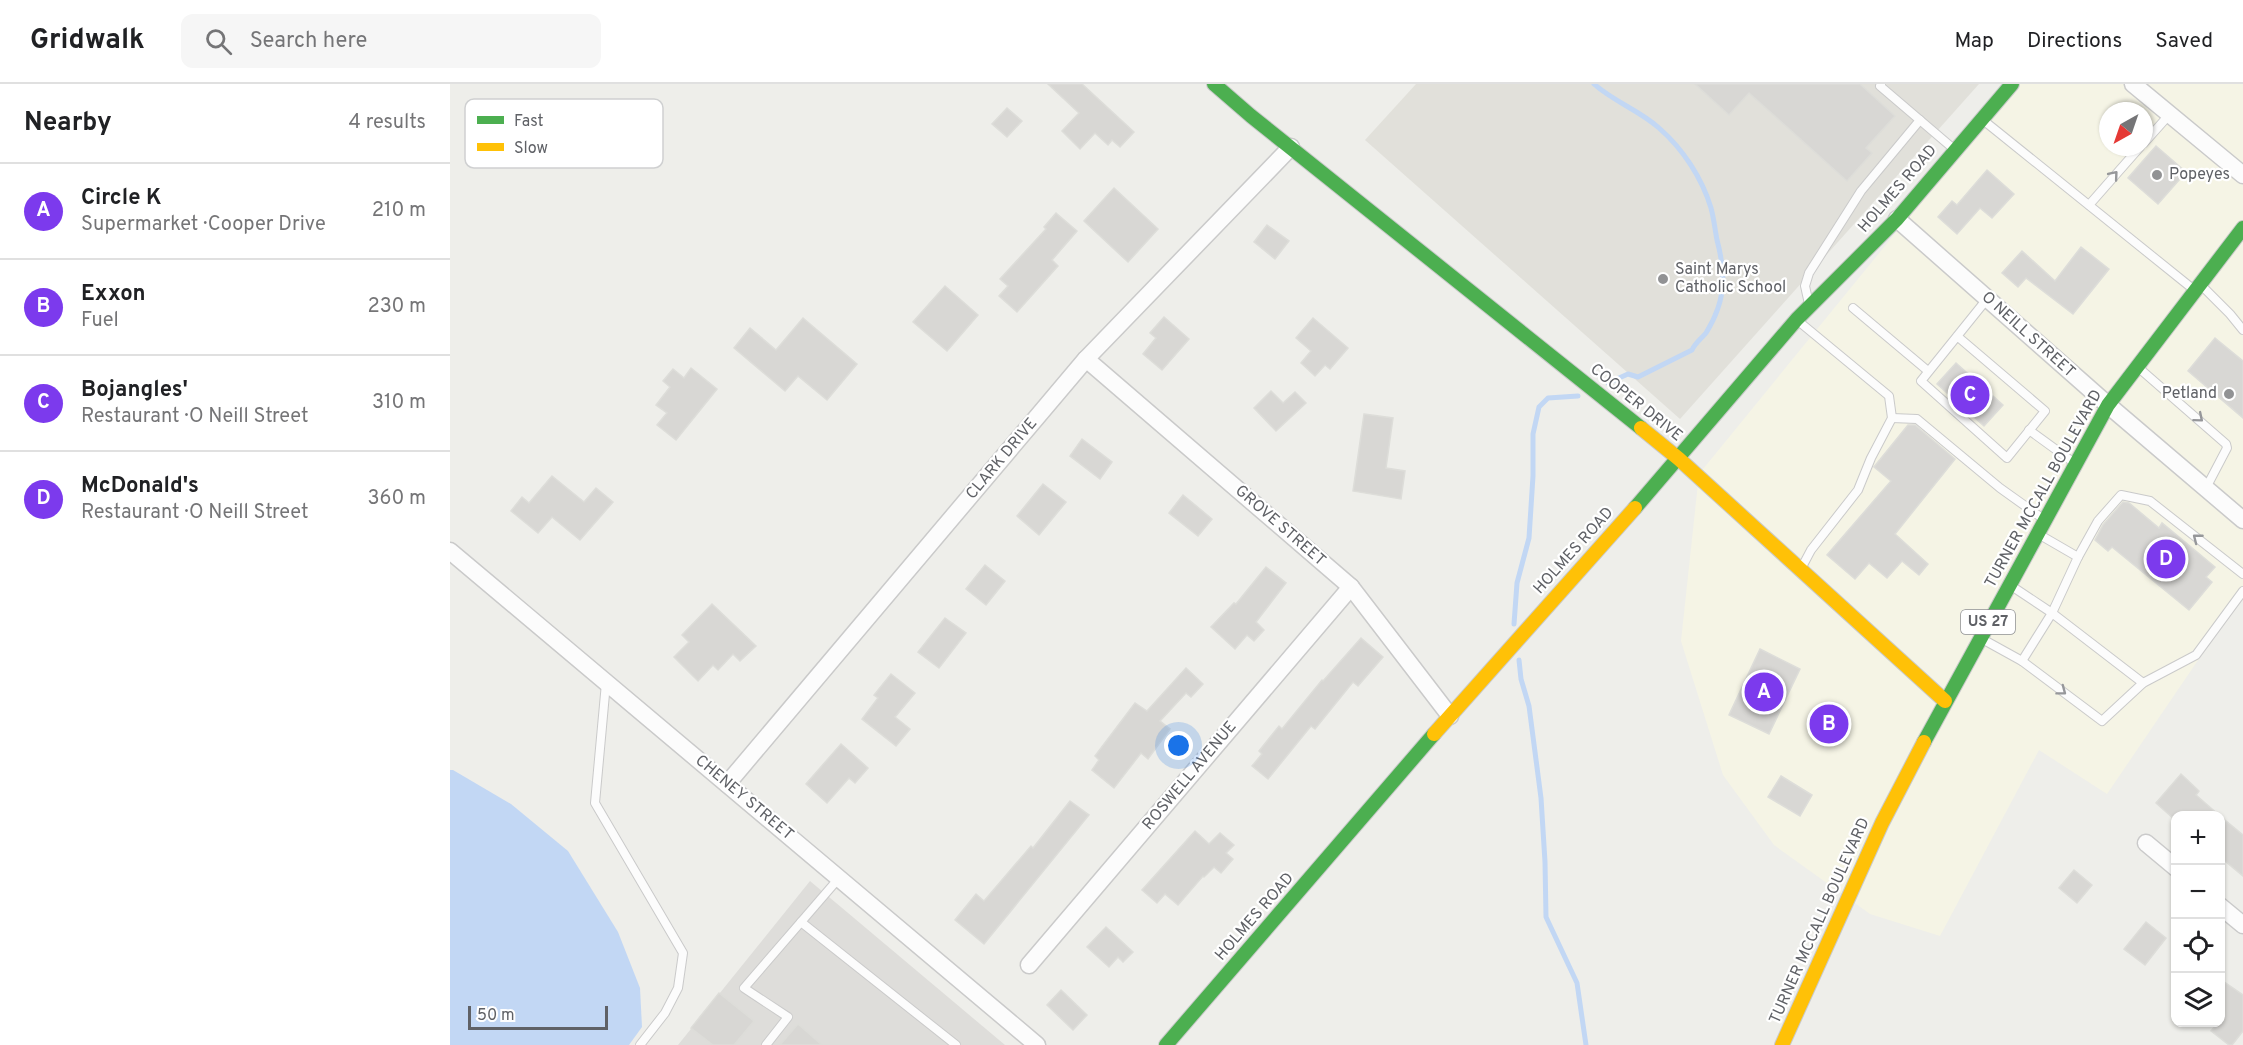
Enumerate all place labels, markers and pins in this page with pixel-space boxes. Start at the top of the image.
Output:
place label: Popeyes [2169,165,2230,185]
marker: Popeyes [2150,168,2164,182]
place label: Saint Marys Catholic School [1675,260,1786,298]
marker: Saint Marys Catholic School [1656,272,1670,286]
pin: C [1950,372,1990,418]
place label: Petland [2162,384,2217,404]
marker: Petland [2222,387,2236,401]
pin: D [2146,536,2186,582]
pin: A [1744,670,1784,714]
pin: B [1810,702,1848,746]

